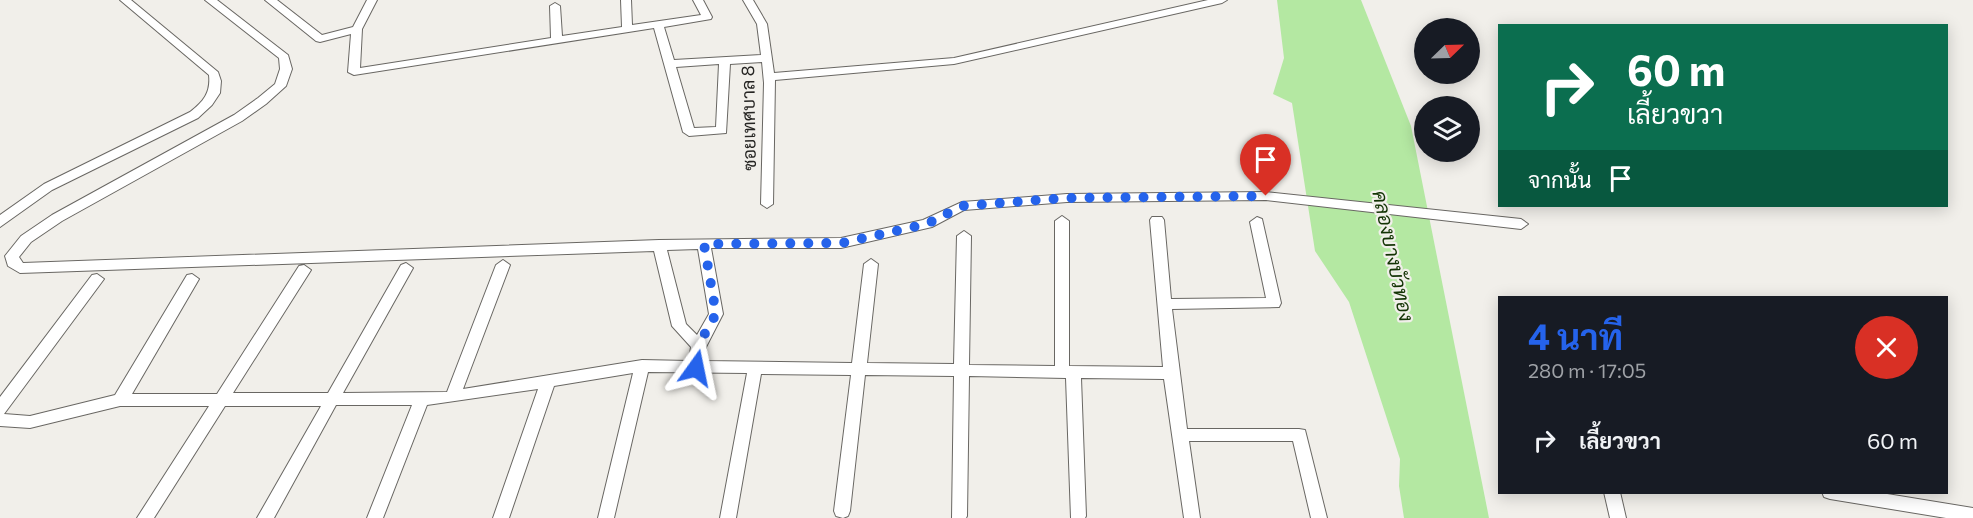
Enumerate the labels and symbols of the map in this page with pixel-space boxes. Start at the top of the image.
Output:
north arrow [1414,18,1480,84]
street label: ซอยเทศบาล 8 [736,65,760,171]
pin [1240,134,1291,196]
water label: คลองบางบัวทอง [1368,188,1420,323]
position arrow [664,336,728,400]

